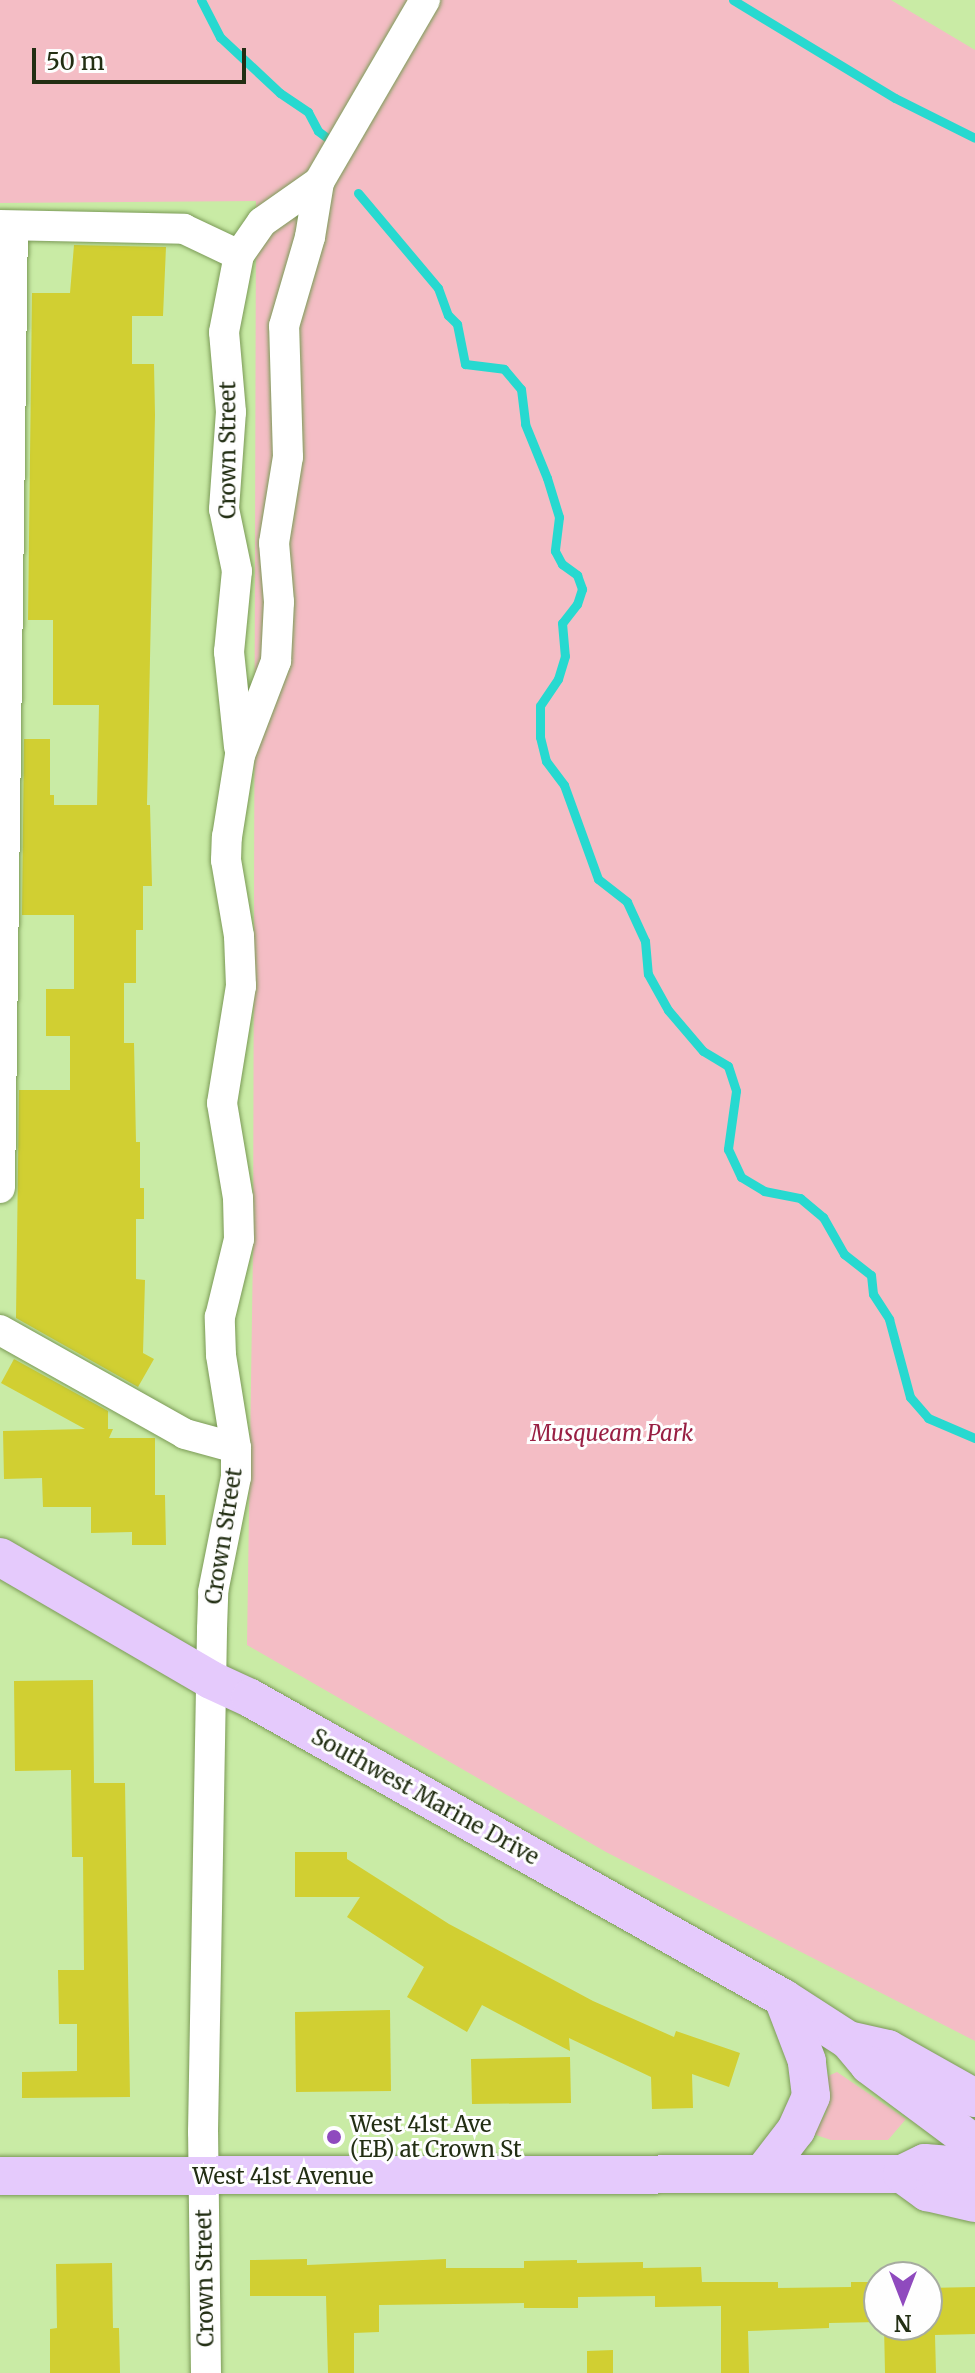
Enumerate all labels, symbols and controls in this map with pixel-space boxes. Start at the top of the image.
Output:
scale bar [36,32,250,82]
text: 50 m [46,46,105,77]
street label: Crown Street [215,381,241,519]
park label: Musqueam Park [531,1421,693,1447]
street label: Crown Street [200,1466,248,1606]
street label: Southwest Marine Drive [307,1723,543,1871]
place label: West 41st Ave (EB) at Crown St [350,2111,522,2162]
marker: West 41st Ave (EB) at Crown St [325,2128,343,2146]
street label: West 41st Avenue [193,2164,373,2190]
street label: Crown Street [191,2209,219,2347]
north arrow [863,2261,943,2341]
text: N [894,2309,912,2337]

